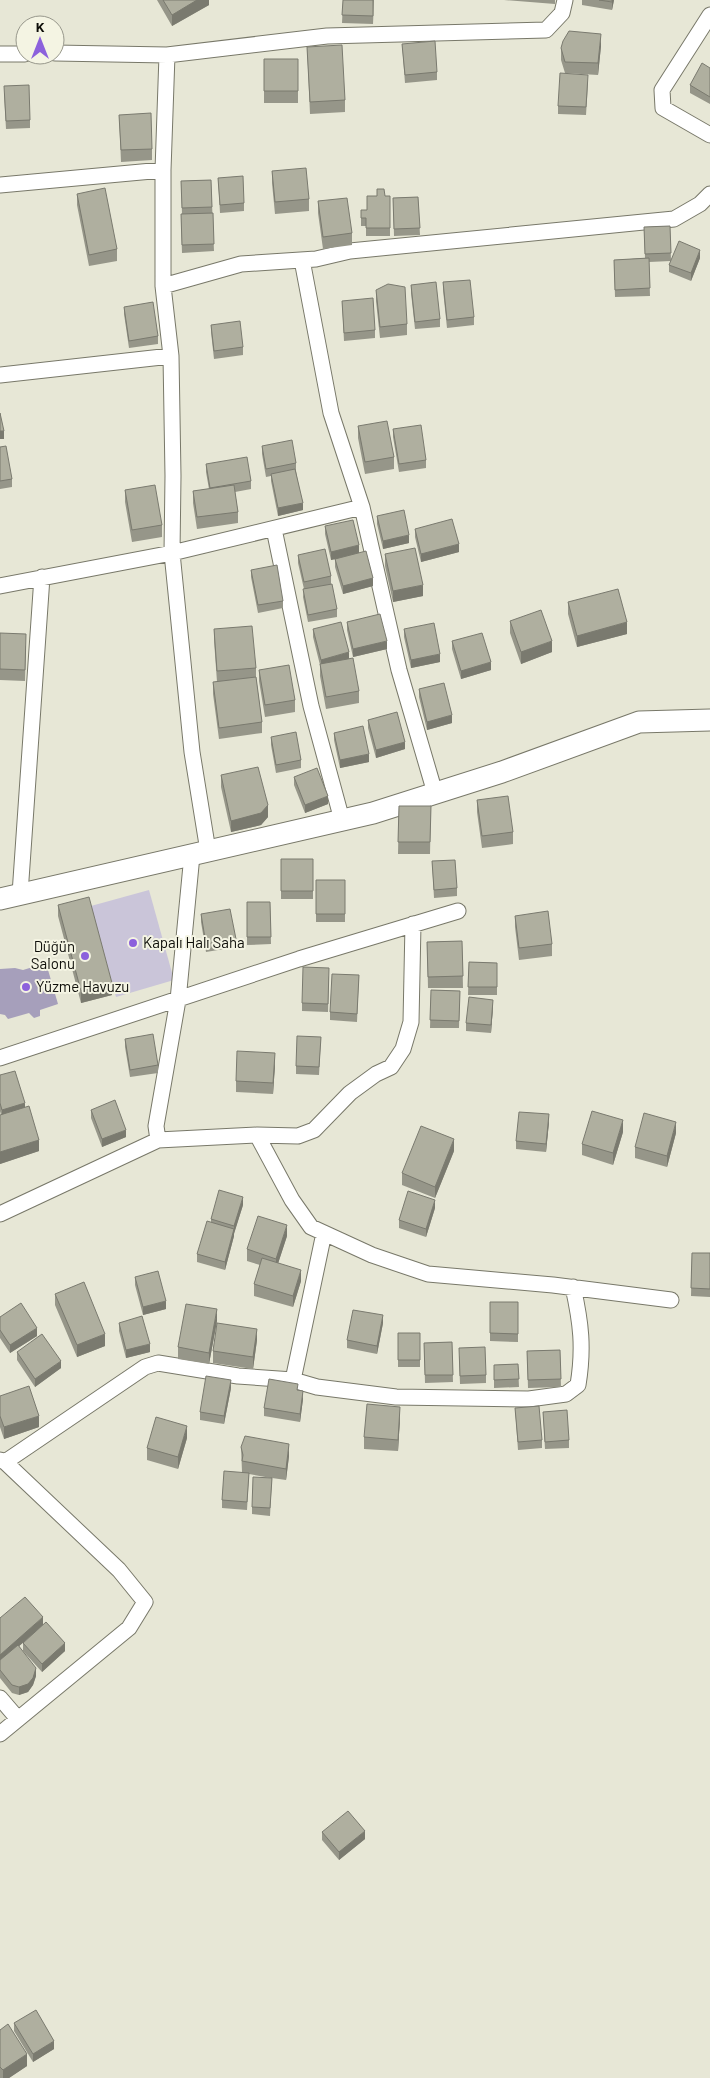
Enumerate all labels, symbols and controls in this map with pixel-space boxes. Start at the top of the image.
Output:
north arrow [15,15,65,65]
text: K [36,18,45,35]
place label: Kapalı Halı Saha [143,933,245,951]
place label: Düğün Salonu [31,937,75,972]
marker: Kapalı Halı Saha [127,937,139,949]
marker: Düğün Salonu [79,950,91,962]
place label: Yüzme Havuzu [36,977,129,995]
marker: Yüzme Havuzu [20,981,32,993]

